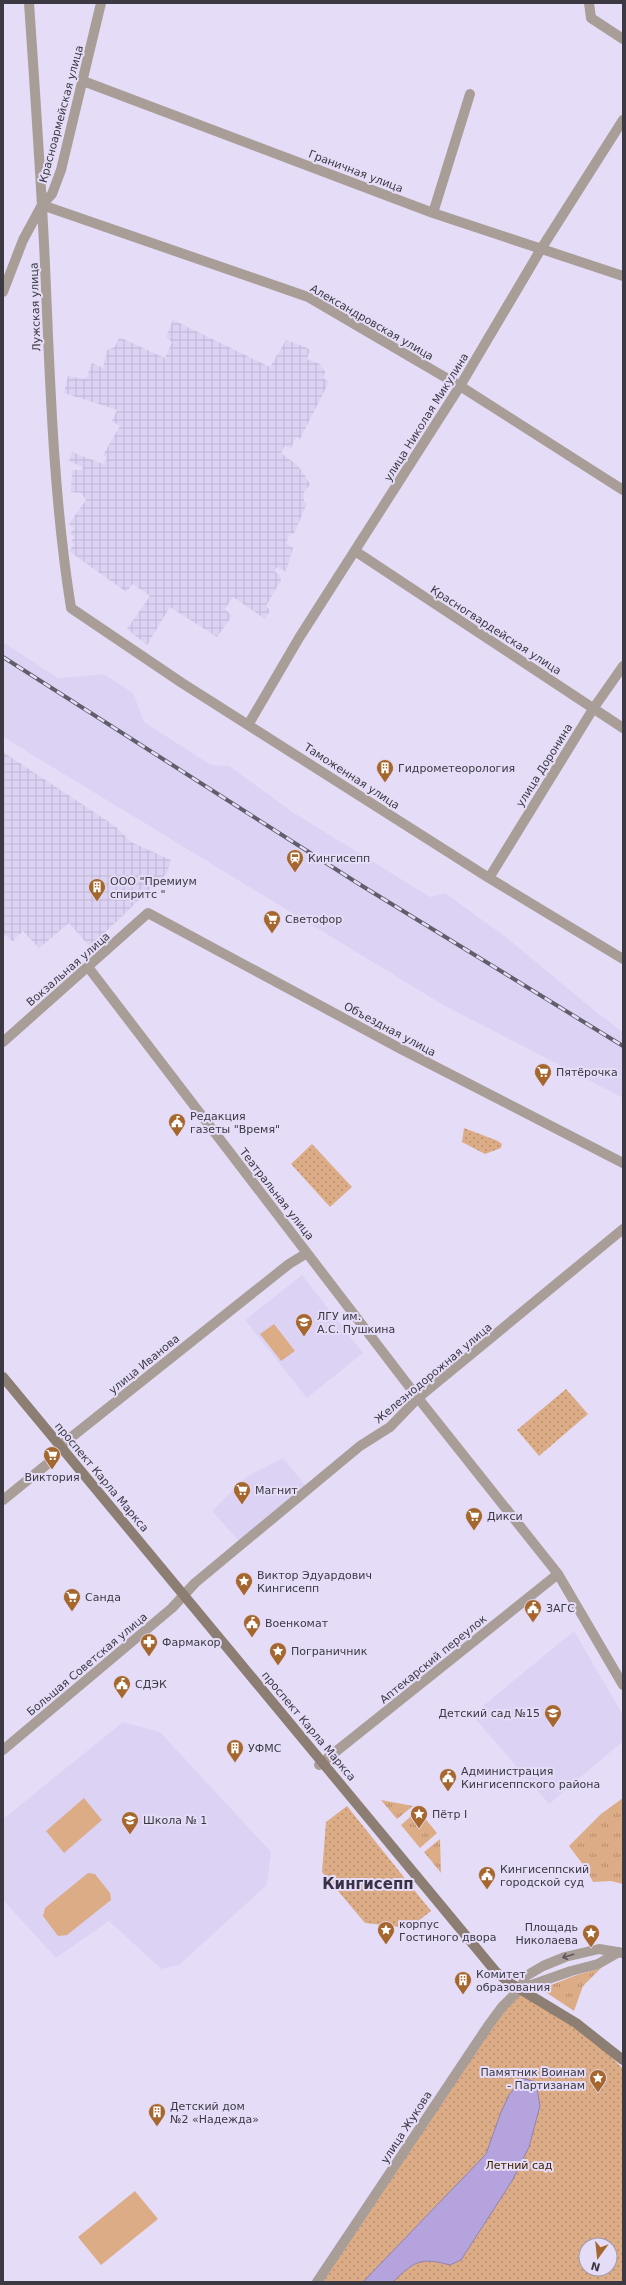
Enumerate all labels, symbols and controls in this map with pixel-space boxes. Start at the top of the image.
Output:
street label: Красноармейская улица [37,44,86,184]
street label: Граничная улица [307,147,405,195]
street label: Лужская улица [27,262,44,352]
street label: Александровская улица [308,282,436,363]
street label: улица Николая Микулина [381,351,471,484]
street label: Красногвардейская улица [428,583,564,678]
street label: улица Доронина [514,721,575,809]
street label: Таможенная улица [301,740,402,812]
building icon: Гидрометеорология [375,758,395,783]
place label: Гидрометеорология [398,762,515,775]
station icon: Кингисепп [285,848,305,873]
place label: Кингисепп [308,852,370,865]
place label: ООО "Премиум спиритс " [110,875,197,901]
building icon: ООО "Премиум спиритс " [87,877,107,902]
supermarket icon: Светофор [262,909,282,934]
place label: Светофор [285,913,342,926]
street label: Вокзальная улица [24,930,113,1009]
street label: Объездная улица [342,1000,438,1059]
supermarket icon: Пятёрочка [533,1062,553,1087]
place label: Пятёрочка [556,1066,618,1079]
place label: Редакция газеты "Время" [190,1110,280,1136]
public building icon: Редакция газеты "Время" [167,1112,187,1137]
street label: Театральная улица [236,1145,316,1243]
place label: ЛГУ им. А.С. Пушкина [317,1310,395,1336]
school or university icon: ЛГУ им. А.С. Пушкина [294,1312,314,1337]
street label: Железнодорожная улица [372,1320,495,1426]
street label: улица Иванова [106,1332,182,1397]
street label: проспект Карла Маркса [52,1420,151,1535]
supermarket icon: Виктория [42,1445,62,1470]
place label: Виктория [24,1471,80,1484]
supermarket icon: Магнит [232,1480,252,1505]
place label: Магнит [255,1484,298,1497]
supermarket icon: Дикси [464,1506,484,1531]
place label: Дикси [487,1510,523,1523]
place label: Виктор Эдуардович Кингисепп [257,1569,372,1595]
place icon: Виктор Эдуардович Кингисепп [234,1571,254,1596]
supermarket icon: Санда [62,1587,82,1612]
place label: Санда [85,1591,121,1604]
public building icon: ЗАГС [523,1598,543,1623]
place label: ЗАГС [546,1602,575,1615]
street label: Большая Советская улица [24,1610,150,1719]
street label: Аптекарский переулок [377,1612,490,1706]
public building icon: Военкомат [242,1613,262,1638]
place label: Военкомат [265,1617,329,1630]
pharmacy icon: Фармакор [139,1632,159,1657]
place label: Фармакор [162,1636,221,1649]
place icon: Пограничник [268,1641,288,1666]
place label: Пограничник [291,1645,368,1658]
street label: проспект Карла Маркса [259,1669,358,1784]
public building icon: СДЭК [112,1674,132,1699]
place label: СДЭК [135,1678,167,1691]
school or university icon: Детский сад №15 [543,1703,563,1728]
place label: Детский сад №15 [438,1707,540,1720]
building icon: УФМС [225,1738,245,1763]
place label: УФМС [248,1742,282,1755]
place label: Администрация Кингисеппского района [461,1765,600,1791]
public building icon: Администрация Кингисеппского района [438,1767,458,1792]
place icon: Пётр I [409,1804,429,1829]
place label: Пётр I [432,1808,467,1821]
school or university icon: Школа № 1 [120,1810,140,1835]
place label: Школа № 1 [143,1814,207,1827]
place label: Кингисеппский городской суд [500,1863,589,1889]
public building icon: Кингисеппский городской суд [477,1865,497,1890]
district label: Кингисепп [322,1875,414,1893]
place label: корпус Гостиного двора [399,1918,497,1944]
place icon: корпус Гостиного двора [376,1920,396,1945]
place label: Площадь Николаева [515,1921,578,1947]
place icon: Площадь Николаева [581,1923,601,1948]
one-way arrow [561,1953,574,1960]
place label: Комитет образования [476,1968,550,1994]
building icon: Комитет образования [453,1970,473,1995]
place label: Памятник Воинам - Партизанам [481,2066,585,2092]
place icon: Памятник Воинам - Партизанам [588,2068,608,2093]
street label: улица Жукова [378,2089,435,2166]
place label: Детский дом №2 «Надежда» [170,2100,259,2126]
building icon: Детский дом №2 «Надежда» [147,2102,167,2127]
park label: Летний сад [486,2159,553,2172]
north arrow [578,2237,618,2277]
text: N [589,2259,602,2274]

